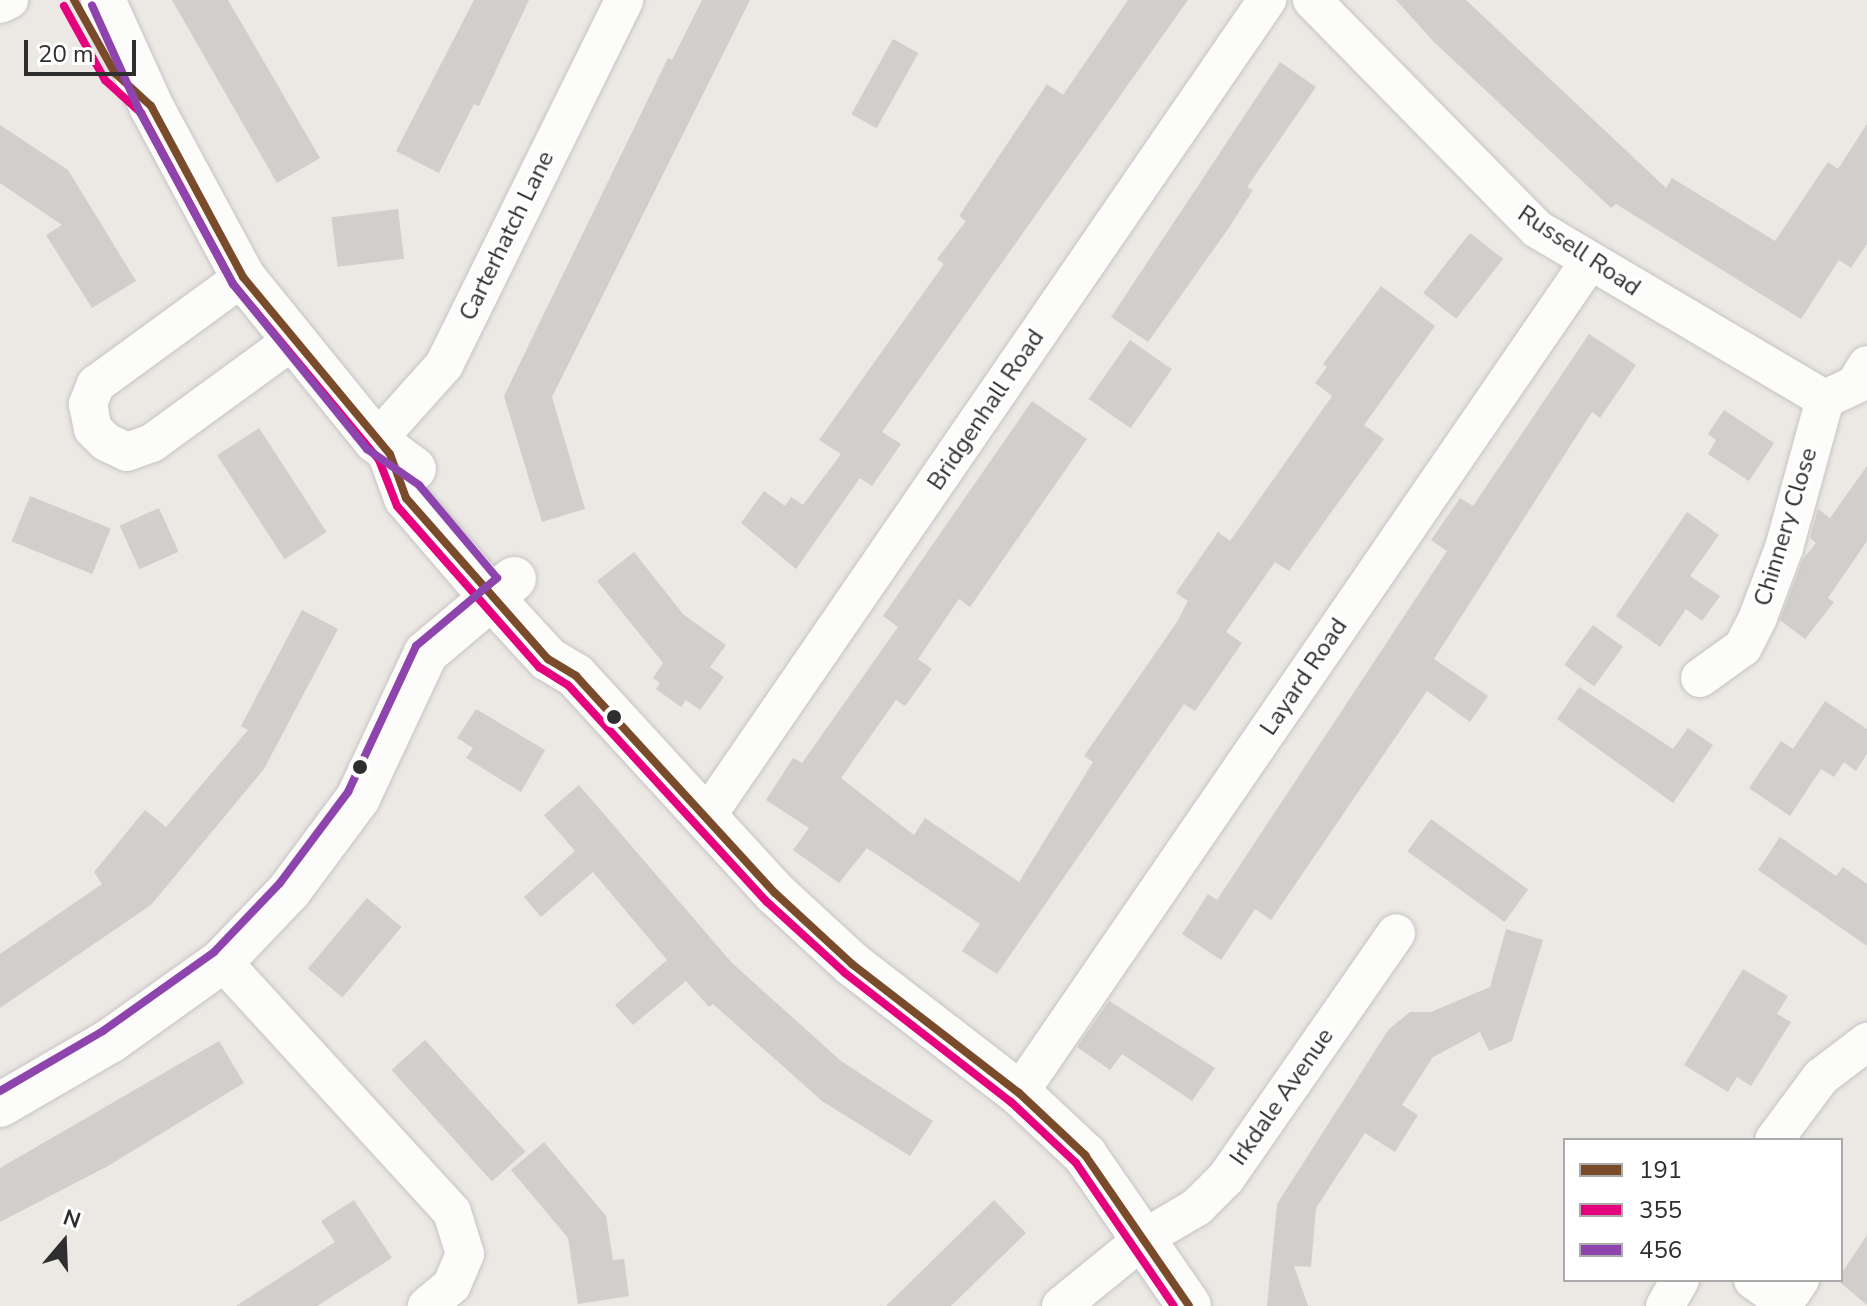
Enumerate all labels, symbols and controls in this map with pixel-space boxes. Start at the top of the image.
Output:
scale bar [28,24,140,74]
text: 20 m [38,38,94,70]
street label: Carterhatch Lane [453,147,561,325]
street label: Russell Road [1512,199,1646,303]
street label: Bridgenhall Road [922,324,1050,496]
street label: Chinnery Close [1748,444,1824,610]
street label: Layard Road [1254,613,1354,741]
unlabelled marker [606,709,622,725]
unlabelled marker [352,759,368,775]
street label: Irkdale Avenue [1224,1023,1340,1171]
legend [1563,1138,1843,1282]
text: 191 [1639,1154,1682,1186]
text: 355 [1639,1194,1682,1226]
north arrow [24,1202,104,1282]
text: N [59,1202,84,1236]
text: 456 [1639,1234,1682,1266]

